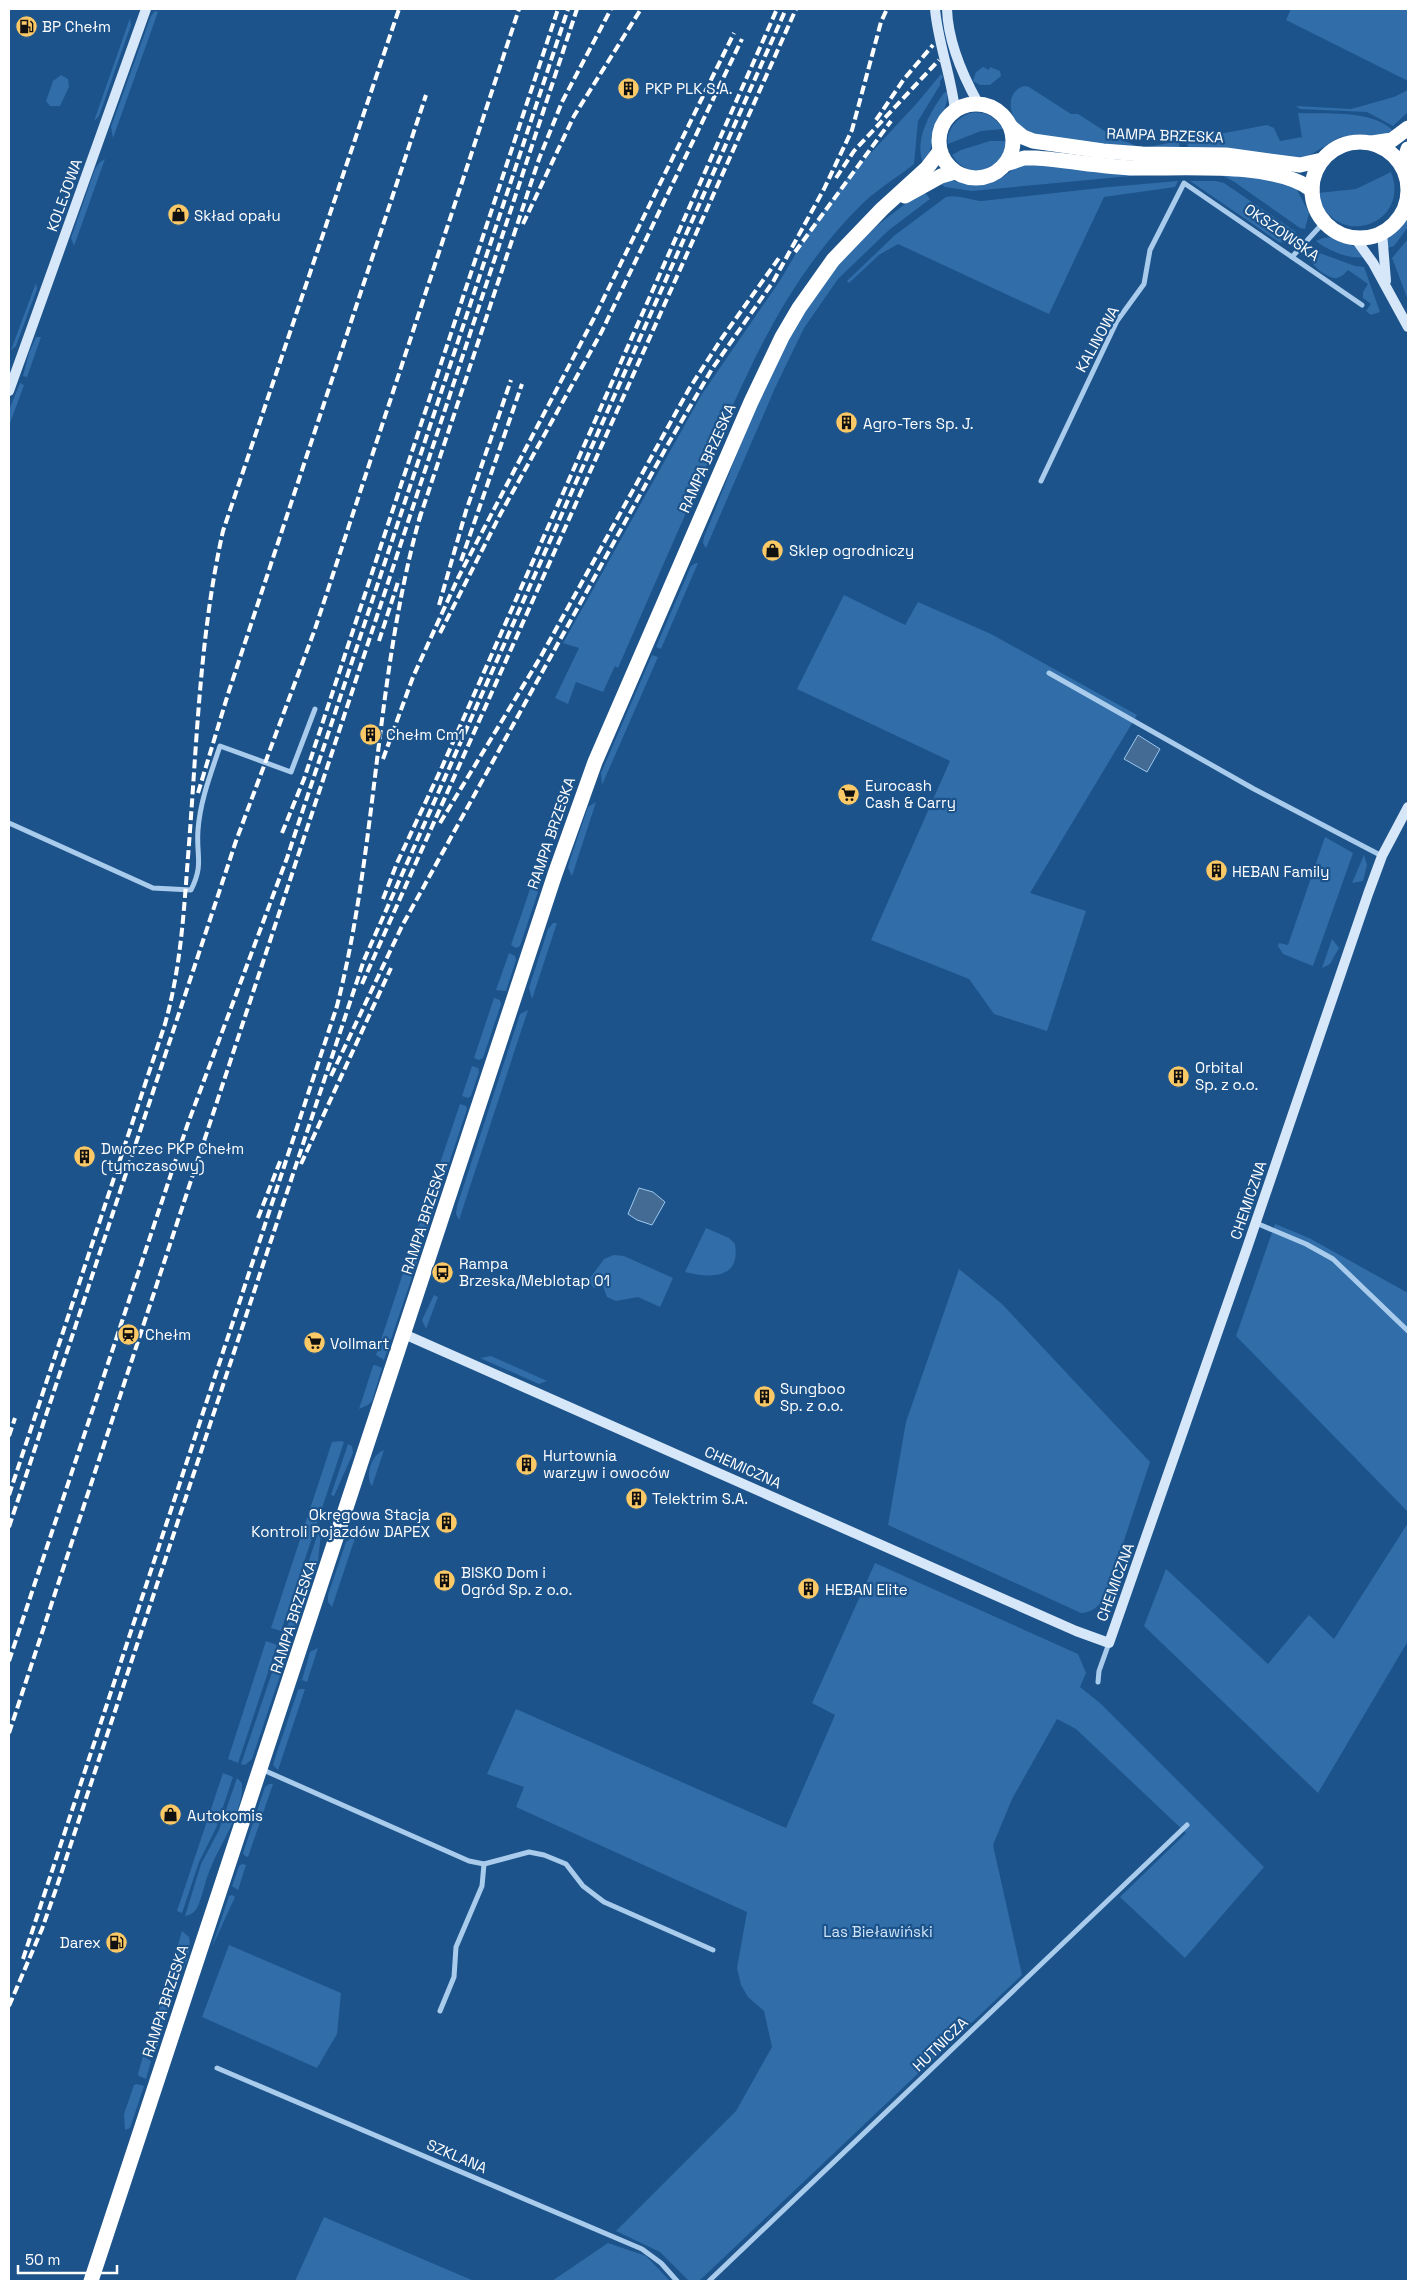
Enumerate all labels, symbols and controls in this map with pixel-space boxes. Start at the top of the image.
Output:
fuel station icon: BP Chełm [14,14,38,38]
place label: BP Chełm [42,17,111,36]
building icon: PKP PLK S.A. [617,76,641,100]
place label: PKP PLK S.A. [645,79,732,98]
street label: RAMPA BRZESKA [1106,123,1225,147]
street label: KOLEJOWA [42,155,86,234]
street label: OKSZOWSKA [1241,199,1324,265]
shop icon: Skład opału [166,203,190,227]
place label: Skład opału [194,206,281,225]
street label: KALINOWA [1071,302,1123,375]
street label: RAMPA BRZESKA [674,400,740,516]
building icon: Agro-Ters Sp. J. [835,411,859,435]
place label: Agro-Ters Sp. J. [863,414,974,433]
shop icon: Sklep ogrodniczy [761,538,785,562]
place label: Sklep ogrodniczy [789,541,914,560]
building icon: Chełm Cm1 [358,722,382,746]
place label: Chełm Cm1 [386,725,465,744]
street label: RAMPA BRZESKA [523,774,579,892]
place label: Eurocash Cash & Carry [865,776,956,812]
supermarket icon: Eurocash Cash & Carry [837,782,861,806]
building icon: HEBAN Family [1204,859,1228,883]
place label: HEBAN Family [1232,862,1329,881]
place label: Orbital Sp. z o.o. [1195,1058,1258,1094]
building icon: Orbital Sp. z o.o. [1167,1064,1191,1088]
place label: Dworzec PKP Chełm (tymczasowy) [101,1139,244,1176]
building icon: Dworzec PKP Chełm (tymczasowy) [73,1145,97,1169]
street label: CHEMICZNA [1226,1158,1271,1242]
street label: RAMPA BRZESKA [397,1159,451,1277]
place label: Rampa Brzeska/Meblotap 01 [459,1254,610,1290]
bus stop icon: Rampa Brzeska/Meblotap 01 [431,1260,455,1284]
station icon: Chełm [117,1322,141,1346]
place label: Chełm [145,1325,191,1344]
supermarket icon: Vollmart [302,1331,326,1355]
place label: Vollmart [330,1334,390,1353]
place label: Sungboo Sp. z o.o. [780,1379,845,1415]
building icon: Sungboo Sp. z o.o. [752,1385,776,1409]
street label: CHEMICZNA [702,1442,785,1493]
place label: Hurtownia warzyw i owoców [543,1446,670,1482]
building icon: Hurtownia warzyw i owoców [515,1452,539,1476]
building icon: Telektrim S.A. [624,1486,648,1510]
place label: Telektrim S.A. [652,1489,748,1508]
place label: Okręgowa Stacja Kontroli Pojazdów DAPEX [251,1505,430,1541]
building icon: Okręgowa Stacja Kontroli Pojazdów DAPEX [434,1511,458,1535]
street label: CHEMICZNA [1092,1540,1138,1624]
street label: RAMPA BRZESKA [266,1558,320,1676]
place label: BISKO Dom i Ogród Sp. z o.o. [461,1563,572,1599]
building icon: BISKO Dom i Ogród Sp. z o.o. [433,1569,457,1593]
building icon: HEBAN Elite [797,1577,821,1601]
place label: HEBAN Elite [825,1580,908,1599]
shop icon: Autokomis [159,1803,183,1827]
place label: Autokomis [187,1806,263,1825]
park label: Las Bieławiński [823,1922,933,1941]
fuel station icon: Darex [105,1930,129,1954]
place label: Darex [60,1933,101,1952]
street label: RAMPA BRZESKA [138,1942,192,2060]
street label: HUTNICZA [908,2013,972,2075]
street label: SZKLANA [424,2135,491,2177]
scale bar [18,2242,116,2274]
text: 50 m [25,2250,60,2269]

